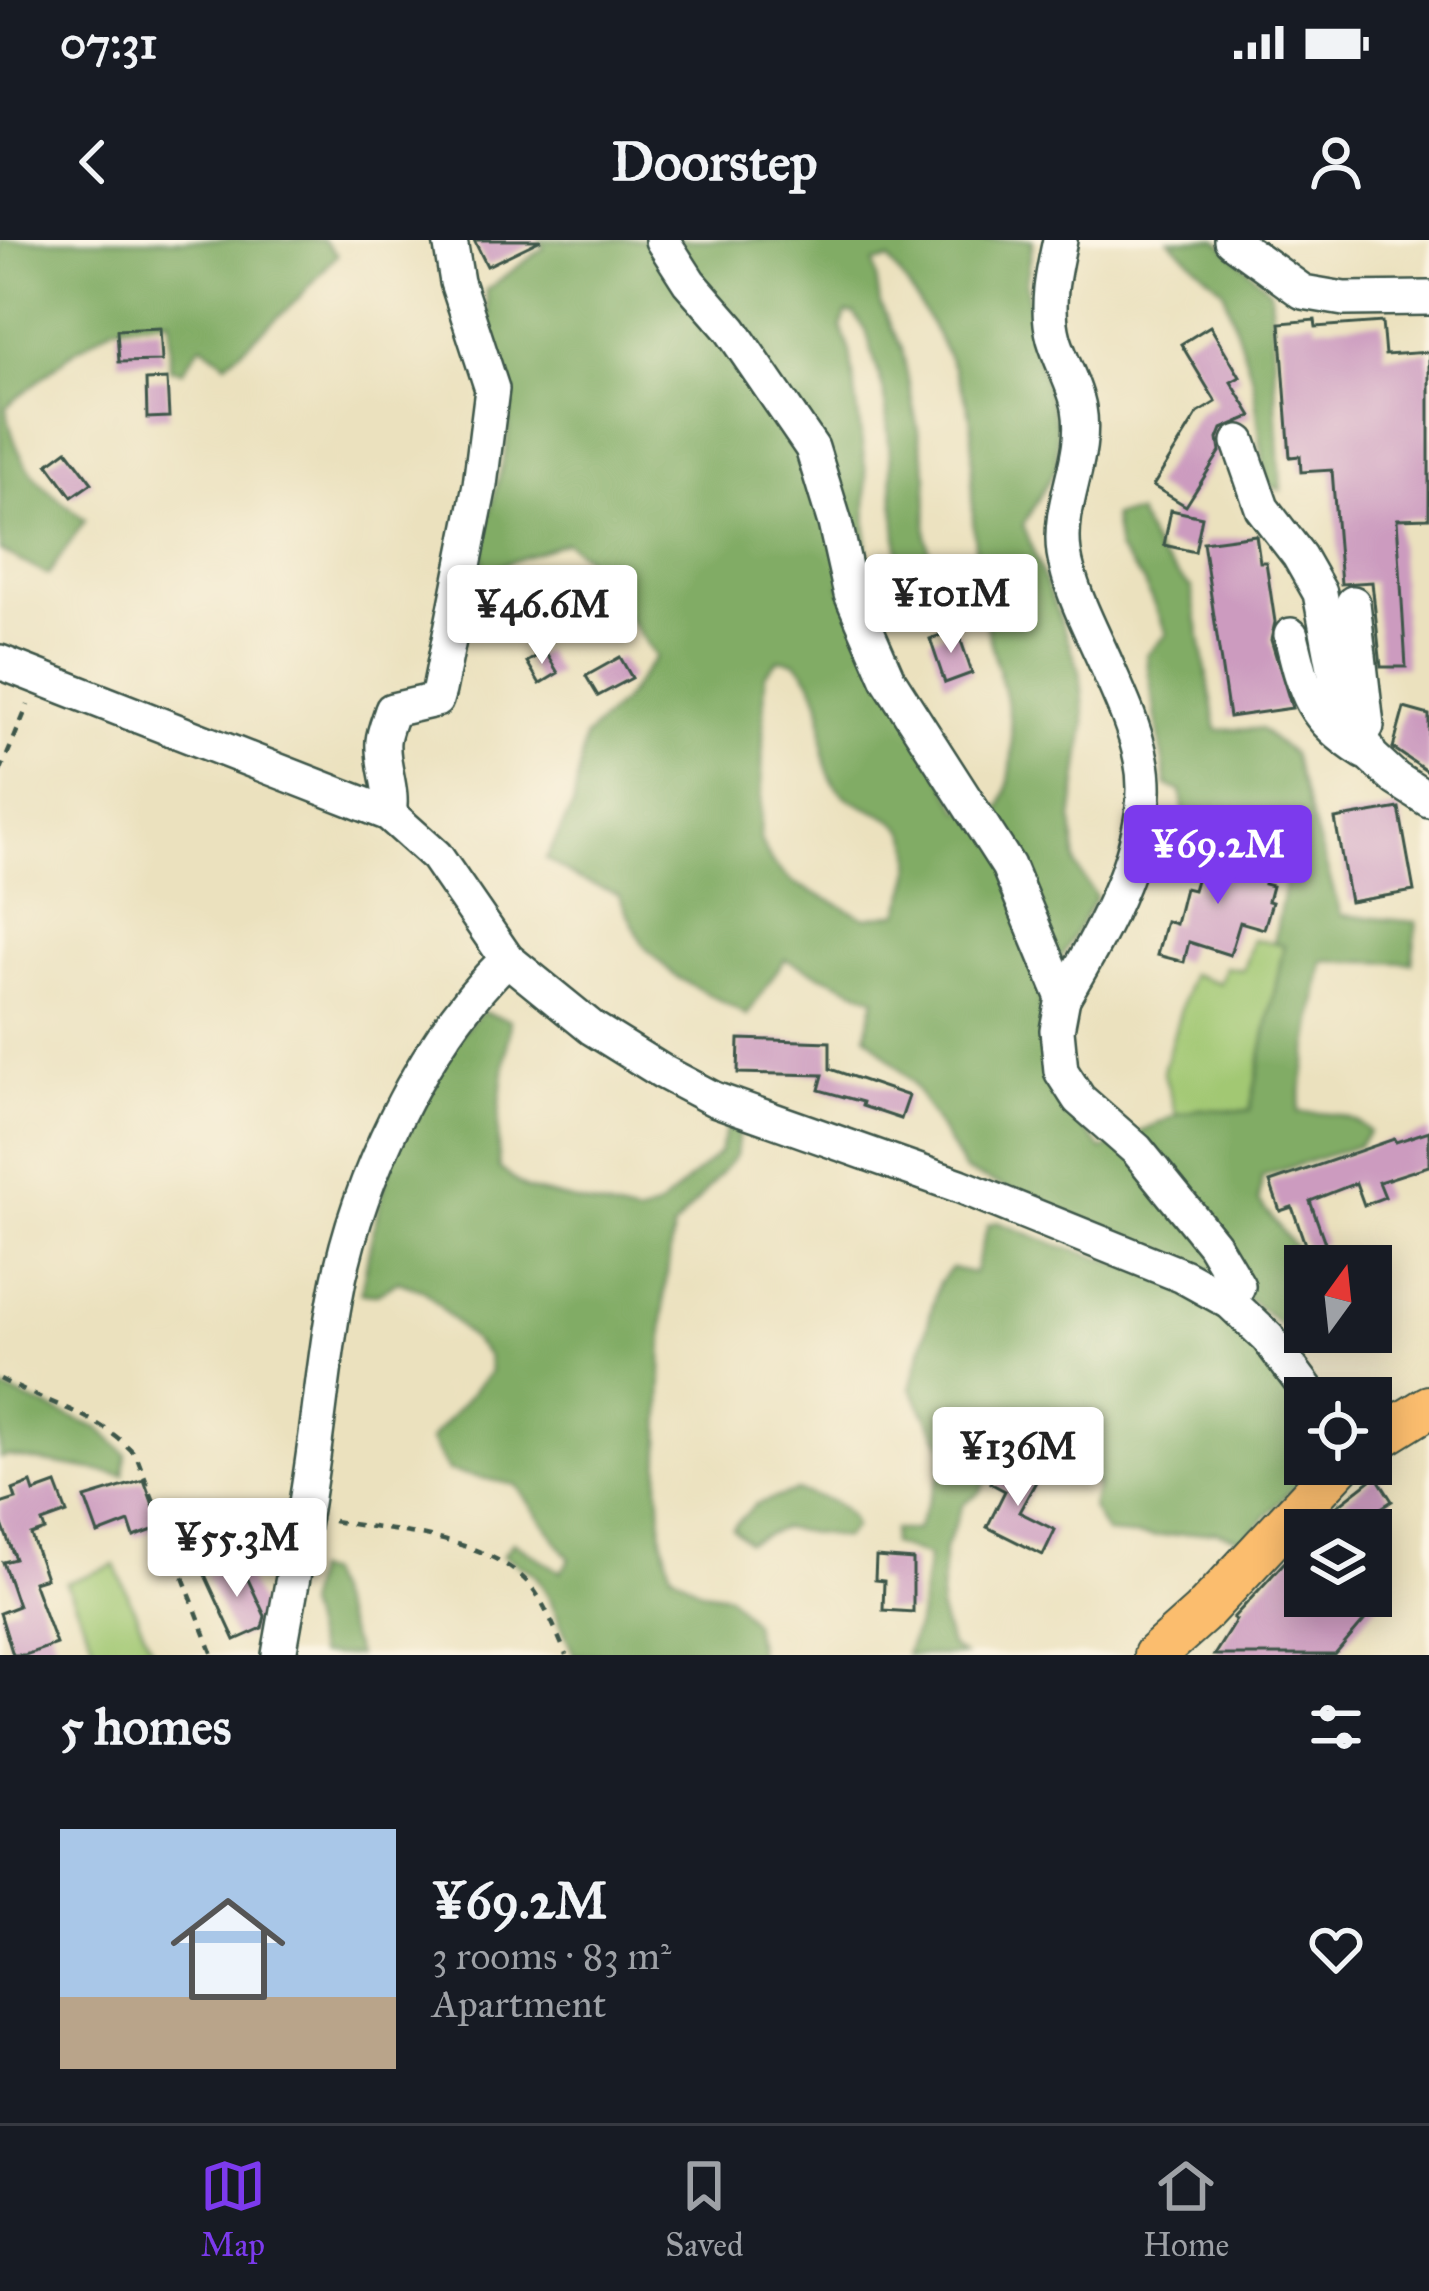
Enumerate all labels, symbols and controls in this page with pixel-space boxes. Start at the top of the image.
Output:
text: 07:31 [60,15,157,70]
icon: back [60,129,126,195]
text: Doorstep [611,129,818,195]
icon: person [1303,129,1369,195]
pin: ¥101M [867,554,1035,656]
pin: ¥46.6M [444,565,640,667]
text: ¥101M [892,569,1010,617]
text: ¥46.6M [474,580,610,628]
pin: ¥69.2M [1120,805,1316,907]
text: ¥69.2M [1151,820,1285,868]
north arrow [1284,1245,1392,1353]
map controls [1284,1245,1392,1617]
button: locate [1284,1377,1392,1485]
pin: ¥136M [934,1407,1102,1509]
text: ¥136M [960,1422,1076,1470]
pin: ¥55.3M [139,1498,335,1600]
button: layers [1284,1509,1392,1617]
text: ¥55.3M [175,1513,299,1561]
icon: filters [1303,1694,1369,1760]
text: 5 homes [60,1696,231,1758]
text: ¥69.2M [432,1870,607,1932]
icon: home [156,1877,300,2021]
icon: heart [1303,1916,1369,1982]
text: 3 rooms · 83 m² [432,1932,671,1980]
text: Apartment [432,1980,606,2028]
tab: Map [200,2153,266,2265]
tab: Saved [665,2153,744,2265]
tab: Home [1143,2153,1229,2265]

